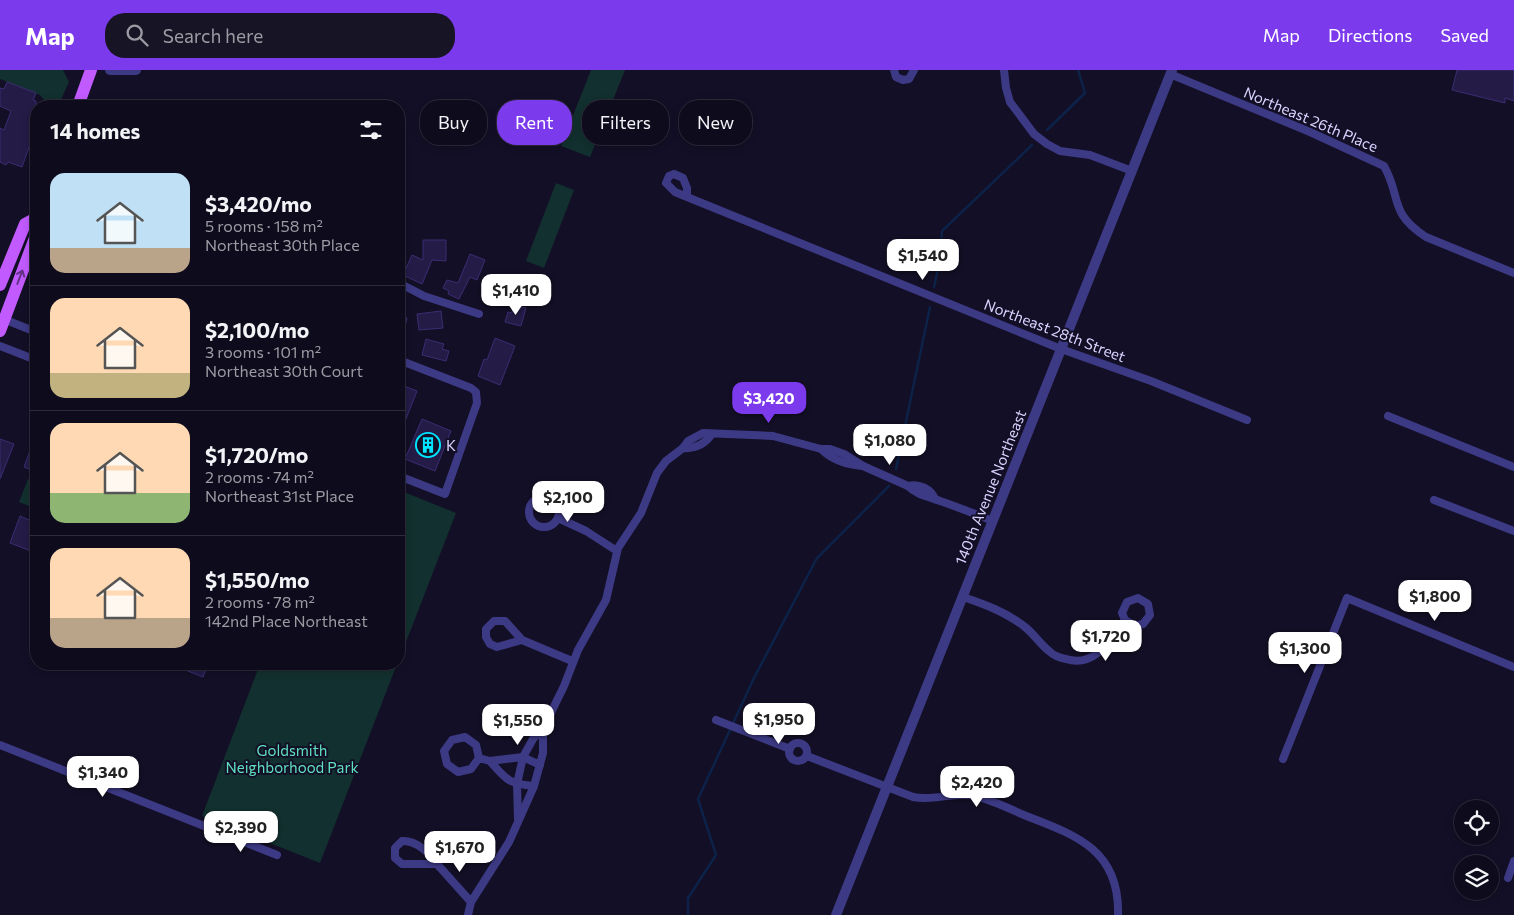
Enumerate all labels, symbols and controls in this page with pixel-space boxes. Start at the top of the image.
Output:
search box [105,13,455,58]
text: Map [25,21,75,50]
icon: search [123,21,151,49]
text: Search here [163,24,263,47]
text: Map [1263,24,1300,46]
text: Directions [1328,24,1412,46]
text: Saved [1440,24,1489,46]
street label: Northeast 26th Place [1241,83,1381,155]
chip: Buy [420,100,487,145]
chip: Rent [497,100,572,145]
chip: Filters [582,100,669,145]
chip: New [679,100,752,145]
icon: filters [357,116,385,144]
text: 14 homes [50,118,140,143]
text: $3,420/mo [205,191,312,216]
icon: home [90,193,150,253]
text: 5 rooms · 158 m² [205,216,323,235]
text: Northeast 30th Place [205,235,360,254]
pin: $1,540 [882,238,964,281]
text: $1,540 [898,245,948,264]
one-way arrow [16,270,25,285]
pin: $1,410 [475,274,557,316]
text: $1,410 [492,280,540,299]
street label: Northeast 28th Street [982,295,1128,365]
text: $2,100/mo [205,317,309,342]
icon: home [90,318,150,378]
text: 3 rooms · 101 m² [205,342,321,361]
text: Northeast 30th Court [205,361,363,380]
pin: $3,420 [728,382,810,424]
text: $3,420 [743,388,795,407]
street label: 140th Avenue Northeast [951,407,1029,567]
pin: $1,080 [849,424,931,466]
text: $1,080 [864,430,916,449]
building icon: K [415,432,441,458]
place label: K [446,436,456,454]
text: $1,720/mo [205,442,308,467]
icon: home [90,443,150,503]
text: 2 rooms · 74 m² [205,467,314,486]
pin: $2,100 [527,480,609,523]
text: Northeast 31st Place [205,486,354,505]
text: $2,100 [543,487,593,506]
text: $1,550/mo [205,567,310,592]
icon: home [90,568,150,628]
pin: $1,800 [1394,580,1476,622]
text: $1,800 [1409,586,1461,605]
text: 2 rooms · 78 m² [205,592,315,611]
text: 142nd Place Northeast [205,611,368,630]
pin: $1,720 [1065,620,1147,662]
text: $1,720 [1082,626,1130,645]
pin: $1,300 [1264,632,1346,674]
text: $1,300 [1279,638,1331,657]
pin: $1,950 [738,702,820,745]
pin: $1,550 [477,704,559,746]
text: $1,950 [754,709,804,728]
text: $1,550 [493,710,543,729]
park label: Goldsmith Neighborhood Park [225,741,359,776]
pin: $1,340 [62,756,144,798]
text: $1,340 [78,762,128,781]
pin: $2,420 [936,766,1018,808]
text: $2,420 [951,772,1003,791]
map controls [1454,800,1499,900]
button: locate [1454,800,1499,845]
pin: $2,390 [200,810,282,853]
text: $2,390 [215,817,267,836]
pin: $1,670 [419,830,501,873]
text: $1,670 [435,837,485,856]
button: layers [1454,855,1499,900]

